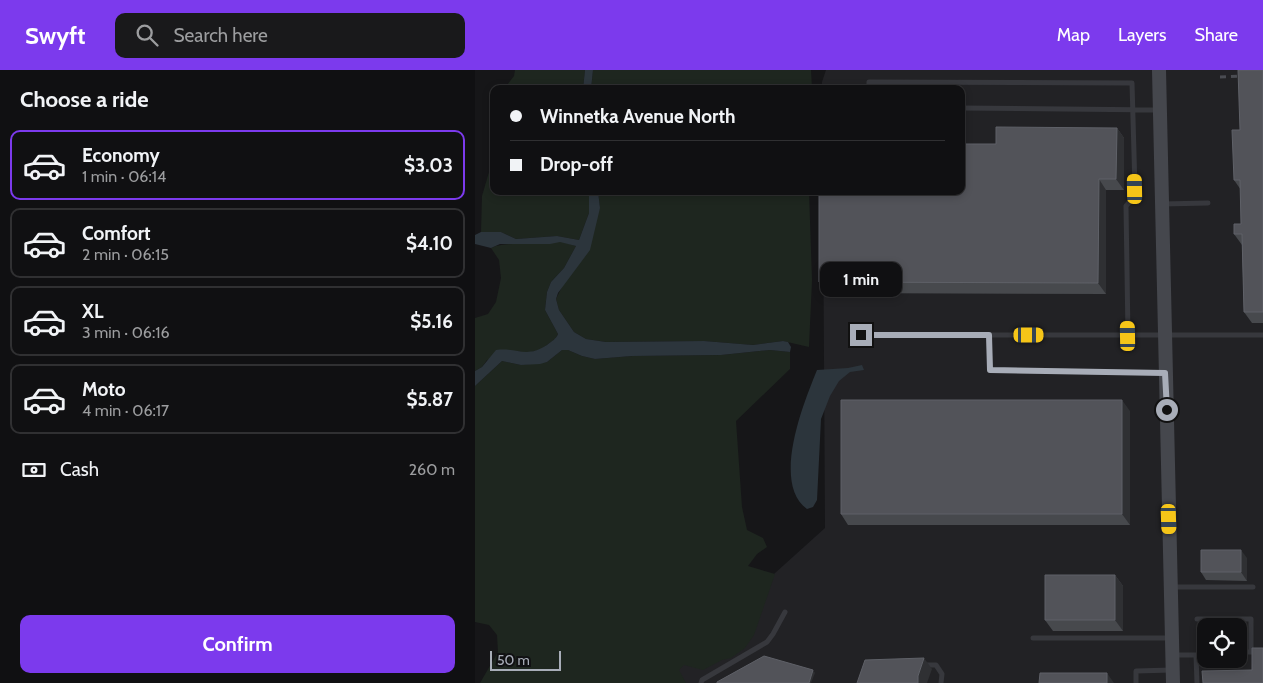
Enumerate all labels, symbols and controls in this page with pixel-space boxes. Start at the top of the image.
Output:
search box [115,13,465,58]
text: Swyft [25,21,85,50]
icon: search [133,21,161,49]
text: Search here [173,24,268,47]
text: Map [1057,24,1090,46]
text: Layers [1118,24,1167,46]
text: Share [1195,24,1238,46]
text: Choose a ride [20,86,149,113]
text: Winnetka Avenue North [540,105,735,128]
icon: car [22,143,67,188]
text: Economy [82,144,160,167]
text: Drop-off [540,153,613,176]
text: $3.03 [404,154,453,177]
text: 1 min · 06:14 [82,167,166,186]
car [1127,174,1142,204]
icon: car [22,221,67,266]
text: Comfort [82,222,151,245]
text: $4.10 [406,232,453,255]
text: 2 min · 06:15 [82,245,169,264]
callout: 1 min [820,262,902,298]
text: 1 min [843,270,879,289]
icon: car [22,299,67,344]
text: XL [82,300,103,323]
text: $5.16 [410,310,453,333]
car [1120,321,1135,351]
text: 3 min · 06:16 [82,323,170,342]
route end [850,324,872,346]
car [1014,328,1044,343]
icon: car [22,377,67,422]
text: Moto [82,378,126,401]
text: $5.87 [406,388,453,411]
route start [1156,399,1178,421]
text: 4 min · 06:17 [82,401,169,420]
icon: cash [20,456,48,484]
text: Cash [60,458,99,481]
text: 260 m [409,460,455,479]
car [1160,504,1177,534]
button: Confirm [20,615,455,673]
map controls [1197,618,1247,668]
button: locate [1197,618,1247,668]
scale bar [490,648,561,671]
text: 50 m [497,651,530,669]

